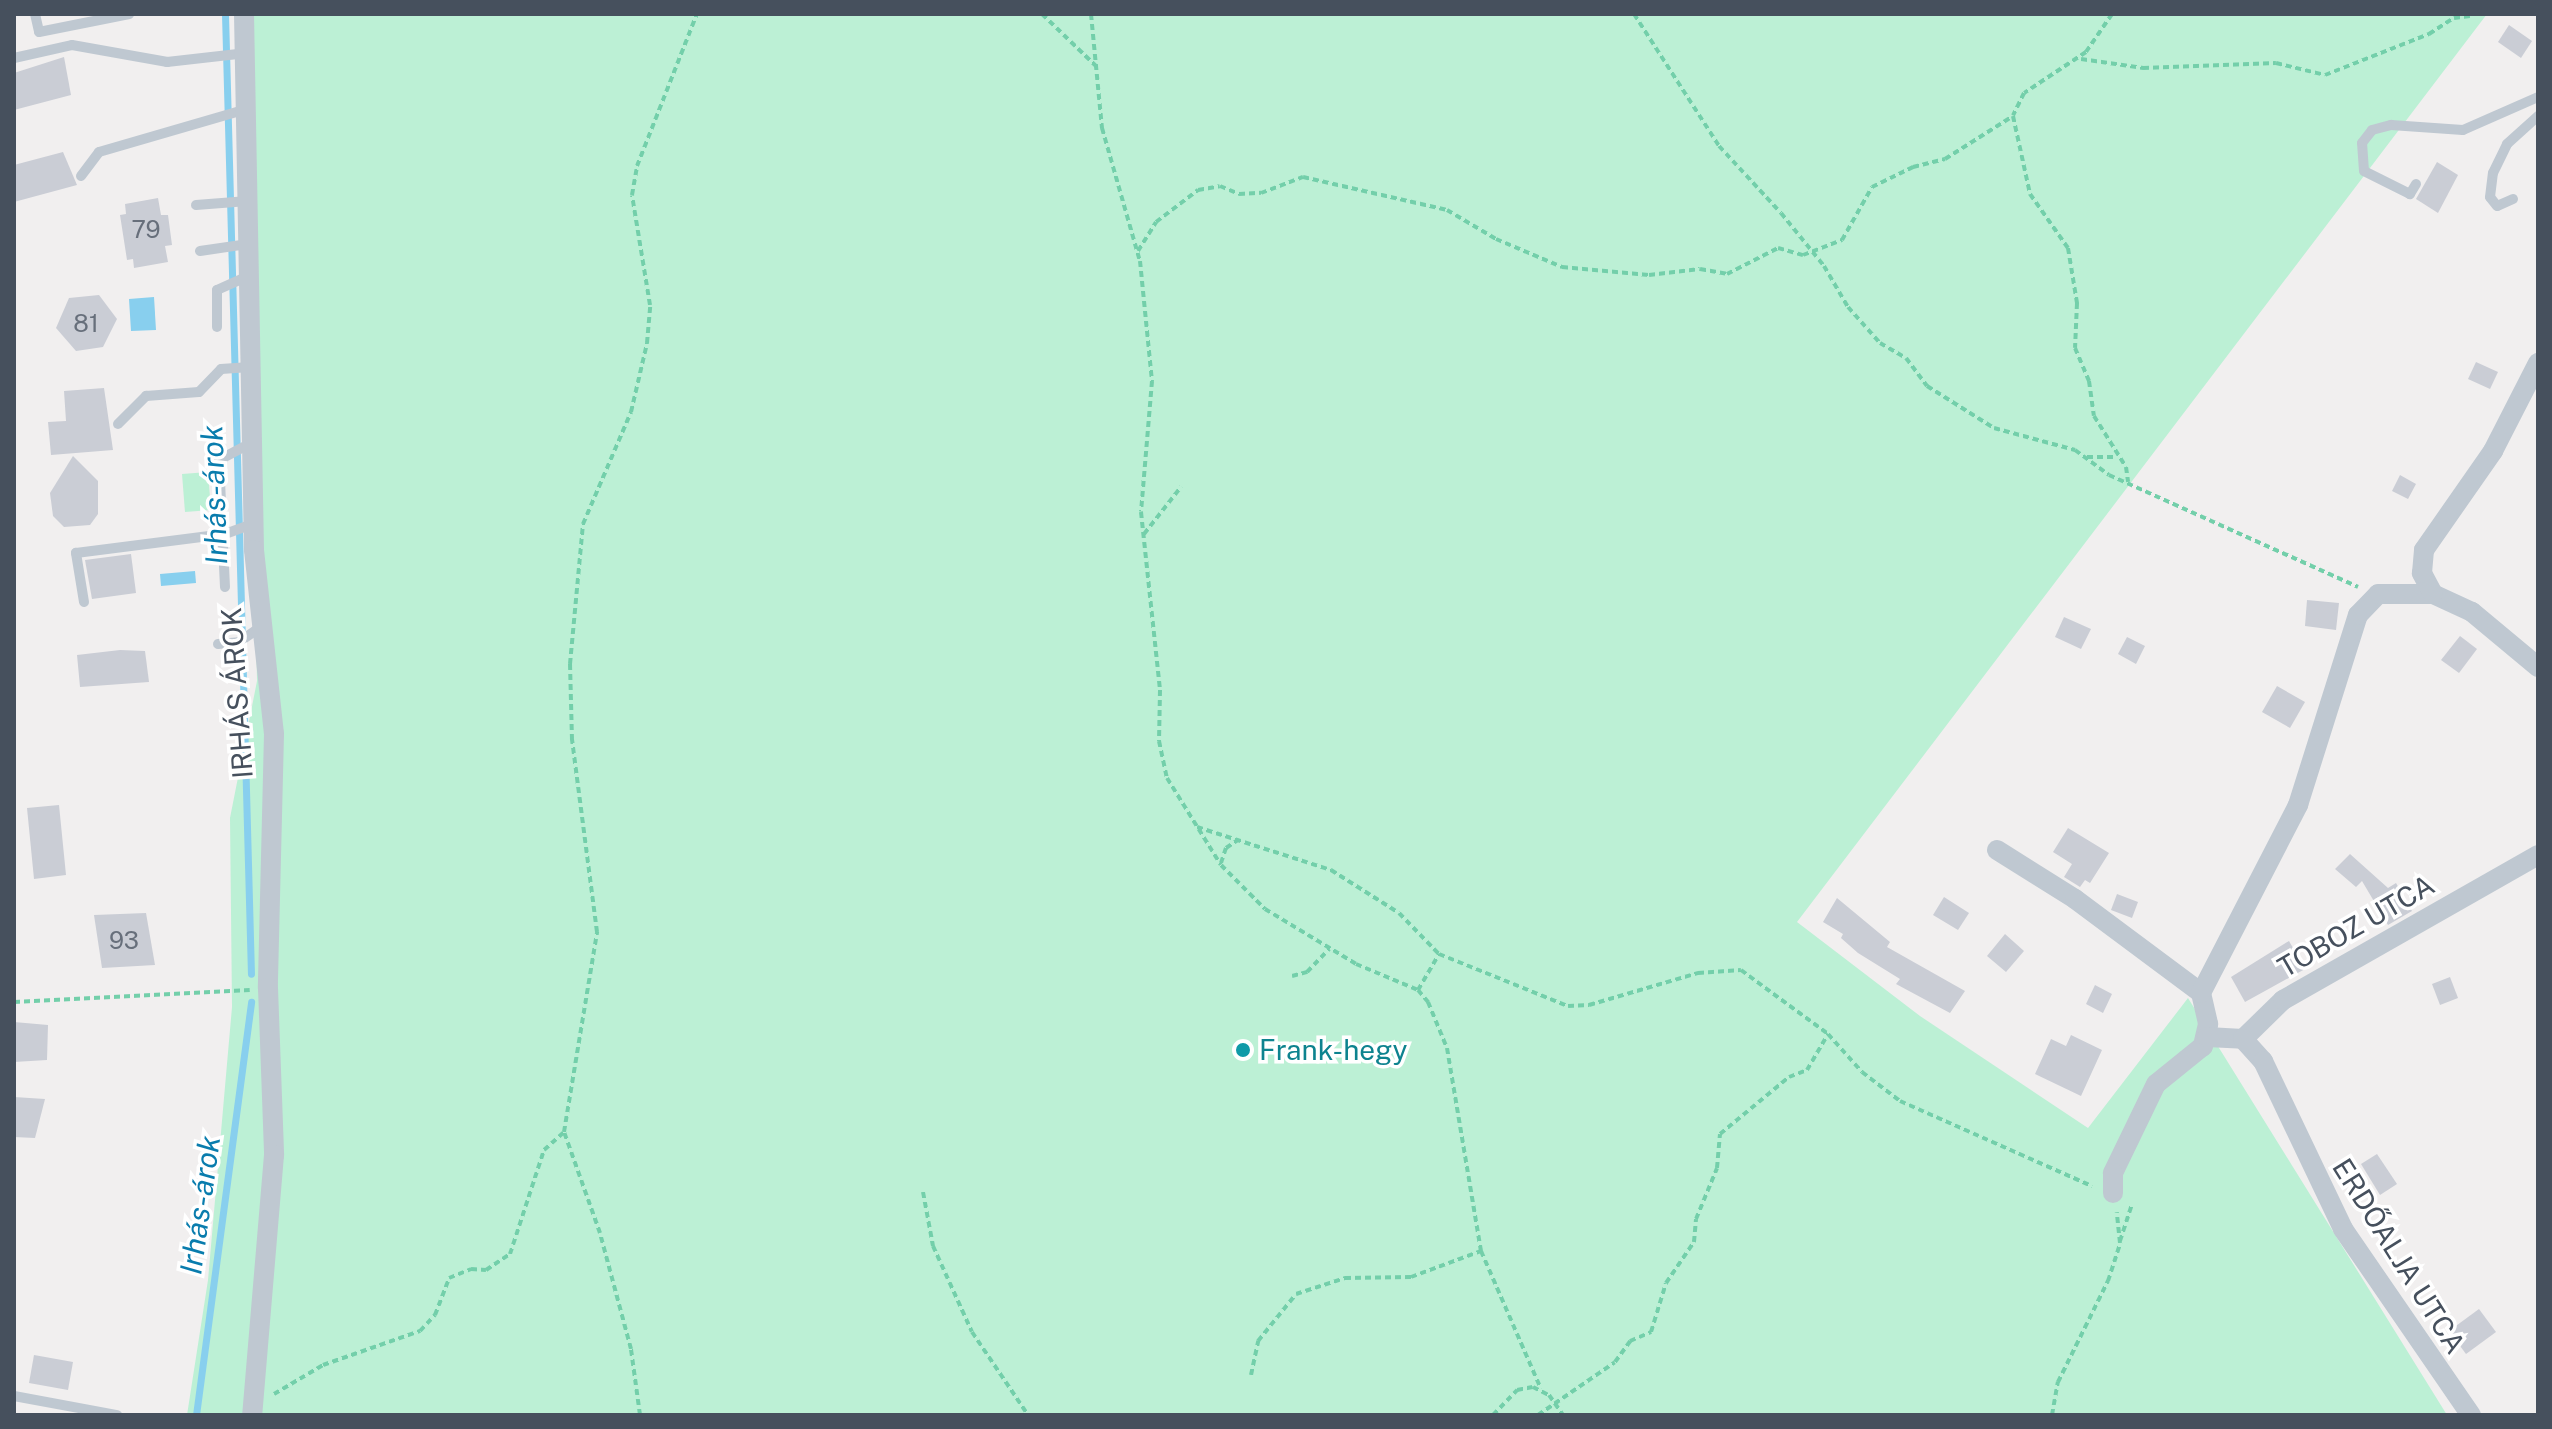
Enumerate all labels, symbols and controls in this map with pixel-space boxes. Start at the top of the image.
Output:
house number: 79 [132,216,160,244]
house number: 81 [73,310,99,338]
water label: Irhás-árok [194,425,234,565]
street label: IRHÁS ÁROK [214,606,260,780]
street label: TOBOZ UTCA [2272,868,2440,984]
house number: 93 [109,927,139,955]
place label: Frank-hegy [1259,1033,1407,1067]
marker: Frank-hegy [1234,1041,1252,1059]
water label: Irhás-árok [172,1133,228,1277]
street label: ERDŐALJA UTCA [2325,1152,2473,1360]

